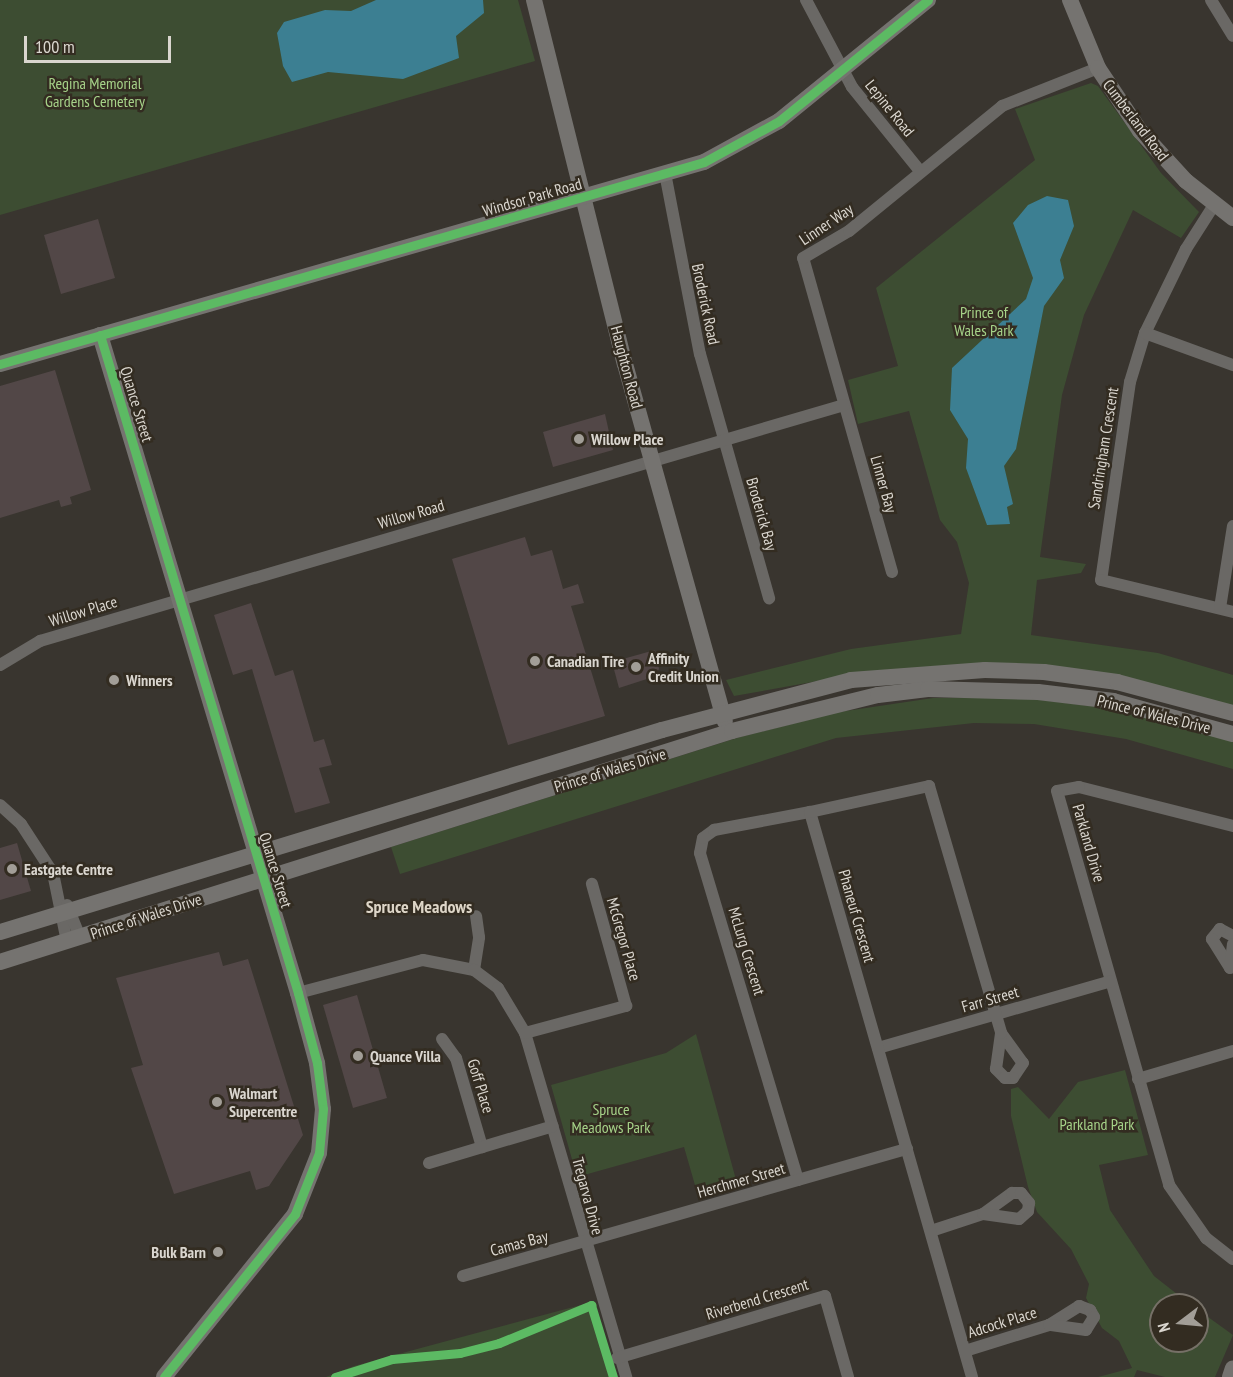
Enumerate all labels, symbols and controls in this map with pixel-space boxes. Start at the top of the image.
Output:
scale bar [27,24,174,62]
text: 100 m [35,35,75,58]
park label: Regina Memorial Gardens Cemetery [45,73,145,111]
street label: Cumberland Road [1099,75,1173,165]
street label: Lepine Road [861,76,919,140]
street label: Windsor Park Road [480,174,584,220]
street label: Linner Way [795,199,857,249]
street label: Broderick Road [688,262,724,346]
park label: Prince of Wales Park [954,302,1014,340]
street label: Haughton Road [607,324,647,410]
street label: Quance Street [116,364,158,444]
street label: Sandringham Crescent [1084,386,1122,510]
place label: Willow Place [591,429,664,449]
marker: Willow Place [572,432,586,446]
street label: Linner Bay [867,453,901,515]
street label: Broderick Bay [742,475,782,553]
street label: Willow Road [375,495,447,533]
street label: Willow Place [46,591,120,631]
place label: Affinity Credit Union [648,648,719,686]
place label: Canadian Tire [547,651,625,671]
marker: Canadian Tire [528,654,542,668]
marker: Affinity Credit Union [629,660,643,674]
place label: Winners [126,670,173,690]
marker: Winners [107,673,121,687]
street label: Prince of Wales Drive [1095,691,1213,737]
street label: Prince of Wales Drive [552,744,668,796]
street label: Parkland Drive [1069,802,1109,884]
street label: Quance Street [255,830,297,910]
place label: Eastgate Centre [24,859,113,879]
marker: Eastgate Centre [5,862,19,876]
street label: Phaneuf Crescent [835,867,879,965]
street label: Prince of Wales Drive [88,889,204,943]
street label: McGregor Place [603,895,645,983]
district label: Spruce Meadows [366,896,472,918]
street label: McLurg Crescent [725,905,769,997]
street label: Farr Street [959,982,1021,1016]
place label: Quance Villa [370,1046,441,1066]
marker: Quance Villa [351,1049,365,1063]
street label: Goff Place [464,1057,498,1115]
place label: Walmart Supercentre [229,1083,297,1121]
marker: Walmart Supercentre [210,1095,224,1109]
park label: Spruce Meadows Park [572,1099,650,1137]
park label: Parkland Park [1059,1114,1135,1134]
street label: Tregarva Drive [568,1155,608,1237]
street label: Herchmer Street [695,1158,787,1202]
street label: Camas Bay [488,1226,550,1260]
place label: Bulk Barn [151,1242,206,1262]
marker: Bulk Barn [211,1245,225,1259]
street label: Riverbend Crescent [703,1274,811,1324]
north arrow [1149,1293,1209,1353]
street label: Adcock Place [965,1302,1039,1342]
text: N [1153,1321,1174,1334]

